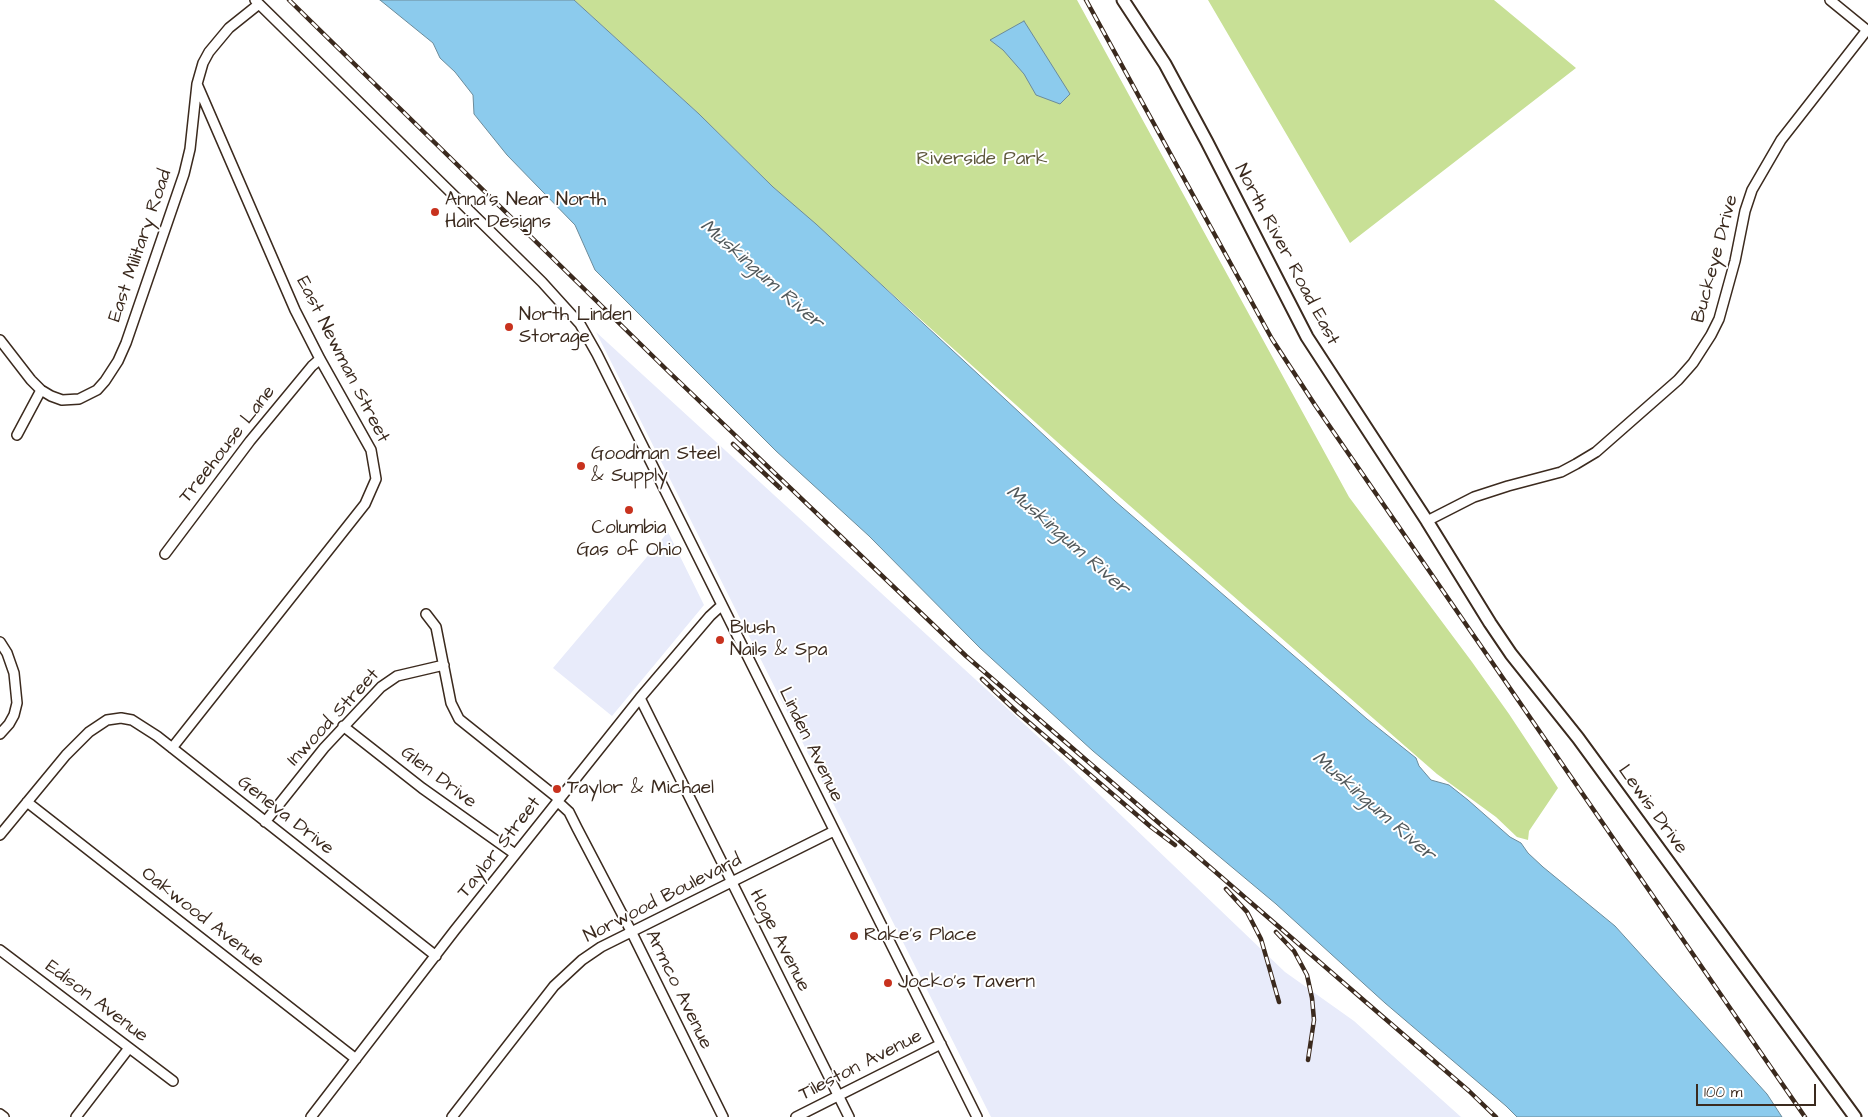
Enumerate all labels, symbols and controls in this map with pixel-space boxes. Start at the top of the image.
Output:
park label: Riverside Park [916,149,1048,171]
street label: North River Road East [1229,161,1343,349]
street label: East Military Road [104,167,178,325]
place label: Anna's Near North Hair Designs [445,190,606,234]
street label: Buckeye Drive [1688,193,1744,325]
marker: Anna's Near North Hair Designs [429,206,441,218]
water label: Muskingum River [694,215,828,335]
street label: East Newman Street [290,273,394,447]
place label: North Linden Storage [519,305,632,349]
marker: North Linden Storage [503,321,515,333]
street label: Treehouse Lane [175,382,281,508]
place label: Goodman Steel & Supply [591,444,720,488]
marker: Goodman Steel & Supply [575,460,587,472]
water label: Muskingum River [1000,481,1134,601]
marker: Columbia Gas of Ohio [623,504,635,516]
place label: Columbia Gas of Ohio [576,518,682,562]
place label: Blush Nails & Spa [730,618,827,662]
marker: Blush Nails & Spa [714,634,726,646]
street label: Inwood Street [283,664,385,772]
street label: Linden Avenue [772,684,848,806]
street label: Glen Drive [395,742,481,814]
water label: Muskingum River [1306,747,1440,867]
street label: Lewis Drive [1612,761,1692,859]
street label: Geneva Drive [232,771,338,861]
place label: Taylor & Michael [567,778,714,800]
marker: Taylor & Michael [551,783,563,795]
street label: Taylor Street [453,793,547,903]
street label: Norwood Boulevard [580,849,746,949]
street label: Oakwood Avenue [136,863,268,973]
street label: Hoge Avenue [744,886,814,996]
place label: Rake's Place [864,925,976,947]
street label: Armco Avenue [639,927,717,1053]
marker: Rake's Place [848,930,860,942]
street label: Edison Avenue [40,956,152,1048]
place label: Jocko's Tavern [898,972,1035,994]
marker: Jocko's Tavern [882,977,894,989]
street label: Tileston Avenue [796,1025,926,1107]
scale bar [1698,1074,1818,1106]
text: 100 m [1704,1082,1743,1103]

